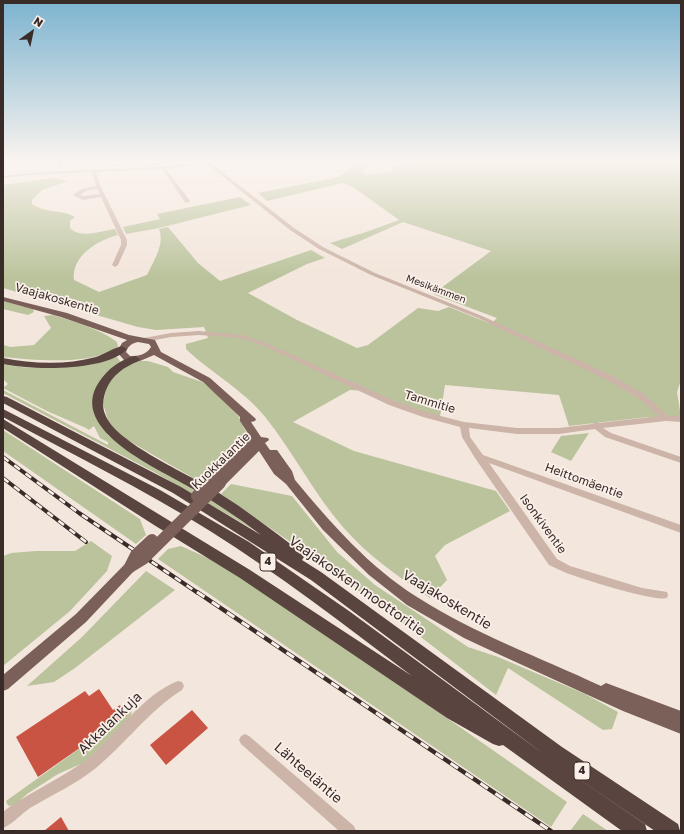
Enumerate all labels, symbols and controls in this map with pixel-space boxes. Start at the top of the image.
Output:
north arrow [12,12,52,52]
text: N [32,14,46,29]
street label: Mesikämmen [404,272,468,306]
street label: Vaajakoskentie [13,280,101,318]
street label: Tammitie [403,387,457,417]
street label: Kuokkalantie [189,430,253,492]
street label: Heittomäentie [543,460,625,502]
street label: Isonkiventie [516,491,570,557]
street label: Vaajakosken moottoritie [286,532,428,640]
road number: 4 [260,553,276,571]
street label: Vaajakoskentie [399,567,495,633]
street label: Akkalankuja [75,688,145,758]
street label: Lähteeläntie [271,739,345,807]
road number: 4 [574,762,590,780]

